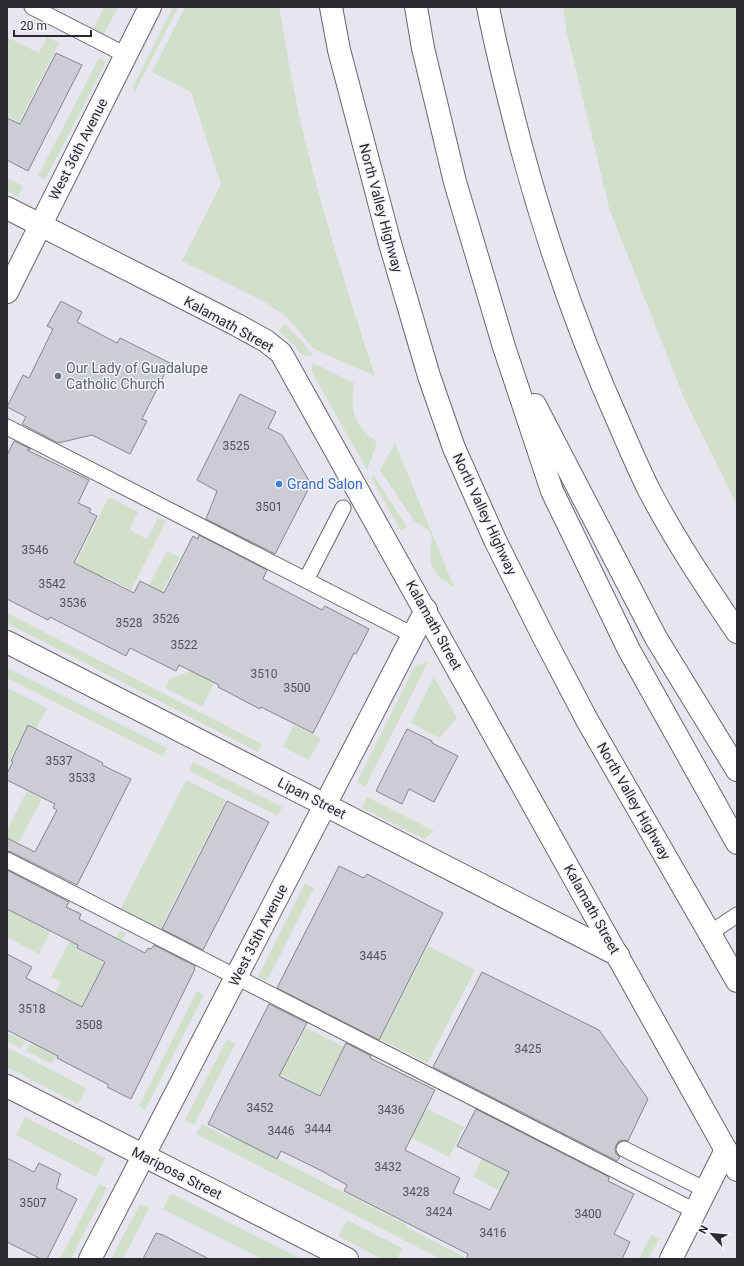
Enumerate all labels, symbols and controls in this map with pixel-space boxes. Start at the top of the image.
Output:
scale bar [14,12,91,38]
text: 20 m [20,19,47,33]
street label: West 36th Avenue [45,95,111,203]
street label: North Valley Highway [356,142,406,275]
street label: Kalamath Street [181,293,277,355]
place label: Our Lady of Guadalupe Catholic Church [66,360,208,392]
marker: Our Lady of Guadalupe Catholic Church [53,371,63,381]
house number: 3525 [223,439,250,453]
street label: North Valley Highway [450,450,520,578]
place label: Grand Salon [287,476,363,492]
marker: Grand Salon [274,479,284,489]
house number: 3501 [256,500,282,514]
house number: 3546 [22,543,49,557]
house number: 3542 [39,577,66,591]
street label: Kalamath Street [403,577,465,673]
house number: 3536 [60,596,87,610]
house number: 3526 [153,612,180,626]
house number: 3528 [116,616,143,630]
house number: 3522 [171,638,198,652]
house number: 3510 [251,667,278,681]
house number: 3500 [284,681,311,695]
street label: North Valley Highway [594,739,674,863]
house number: 3537 [46,754,73,768]
house number: 3533 [69,771,95,785]
street label: Lipan Street [275,774,349,822]
street label: Kalamath Street [561,861,623,957]
street label: West 35th Avenue [225,881,291,989]
house number: 3445 [360,949,387,963]
house number: 3518 [19,1002,46,1016]
house number: 3508 [76,1018,103,1032]
house number: 3425 [515,1042,542,1056]
house number: 3452 [247,1101,274,1115]
house number: 3436 [378,1103,405,1117]
house number: 3444 [305,1122,332,1136]
house number: 3446 [268,1124,295,1138]
street label: Mariposa Street [129,1143,225,1203]
house number: 3432 [375,1160,402,1174]
house number: 3428 [403,1185,430,1199]
house number: 3507 [20,1196,47,1210]
house number: 3424 [426,1205,453,1219]
house number: 3400 [575,1207,602,1221]
north arrow [692,1214,732,1254]
text: N [696,1223,711,1236]
house number: 3416 [480,1226,507,1240]

